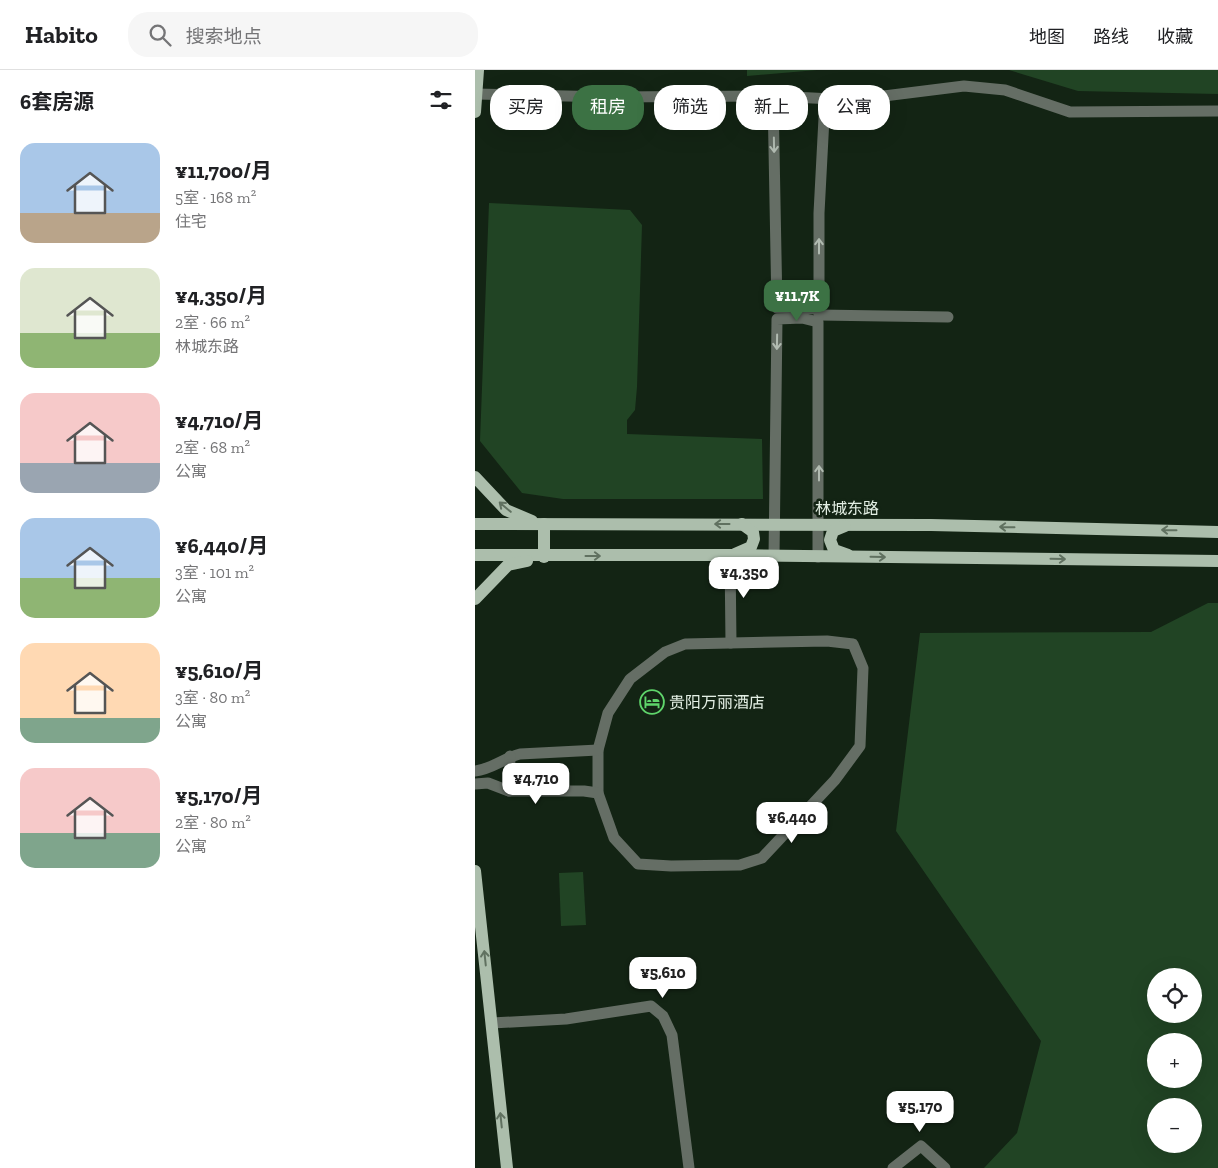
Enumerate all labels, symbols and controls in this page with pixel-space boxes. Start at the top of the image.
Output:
search box [128,12,478,57]
text: Habito [25,20,98,49]
icon: search [146,21,174,49]
text: 搜索地点 [186,25,262,48]
text: 地图 [1029,26,1065,48]
text: 路线 [1093,26,1129,48]
text: 收藏 [1157,26,1193,48]
chip: 买房 [490,85,562,130]
chip: 租房 [572,85,644,130]
chip: 筛选 [654,85,726,130]
chip: 新上 [736,85,808,130]
chip: 公寓 [818,85,890,130]
icon: filters [427,86,455,114]
text: 6套房源 [20,89,94,114]
one-way arrow [769,136,779,153]
text: ¥11,700/月 [175,158,272,183]
icon: home [60,163,120,223]
text: 5室 · 168 m² [175,188,256,207]
text: 住宅 [175,212,207,231]
one-way arrow [814,239,824,255]
pin: ¥11.7K [756,280,838,322]
text: ¥4,350/月 [175,283,267,308]
text: ¥11.7K [775,286,819,305]
icon: home [60,288,120,348]
text: 2室 · 66 m² [175,313,250,332]
one-way arrow [772,334,781,350]
text: 林城东路 [175,337,239,356]
text: ¥4,710/月 [175,408,263,433]
icon: home [60,413,120,473]
text: 2室 · 68 m² [175,438,250,457]
text: 公寓 [175,462,207,481]
one-way arrow [814,465,824,482]
street label: 林城东路 [815,499,879,518]
one-way arrow [499,502,512,513]
one-way arrow [714,519,730,529]
one-way arrow [999,522,1015,531]
one-way arrow [1162,526,1178,535]
text: ¥6,440/月 [175,533,268,558]
icon: home [60,538,120,598]
one-way arrow [584,551,601,561]
one-way arrow [870,553,886,562]
one-way arrow [1050,554,1066,564]
pin: ¥4,350 [703,556,785,599]
text: 3室 · 101 m² [175,563,254,582]
text: ¥4,350 [720,563,768,582]
text: 公寓 [175,587,207,606]
text: ¥5,610/月 [175,658,263,683]
icon: home [60,663,120,723]
text: 3室 · 80 m² [175,688,250,707]
hotel icon: 贵阳万丽酒店 [639,689,665,715]
place label: 贵阳万丽酒店 [669,693,765,712]
text: 公寓 [175,712,207,731]
pin: ¥4,710 [495,762,577,805]
text: ¥4,710 [513,769,559,788]
text: ¥5,170/月 [175,783,262,808]
icon: home [60,788,120,848]
pin: ¥6,440 [751,802,833,844]
text: ¥6,440 [767,808,817,827]
text: 2室 · 80 m² [175,813,251,832]
text: 公寓 [175,837,207,856]
one-way arrow [480,950,490,966]
pin: ¥5,610 [622,956,704,999]
text: ¥5,610 [640,963,686,982]
map controls [1147,968,1202,1153]
button: locate [1147,968,1202,1023]
button: + [1147,1033,1202,1088]
pin: ¥5,170 [879,1090,961,1133]
text: ¥5,170 [898,1097,942,1116]
button: − [1147,1098,1202,1153]
one-way arrow [497,1112,506,1128]

